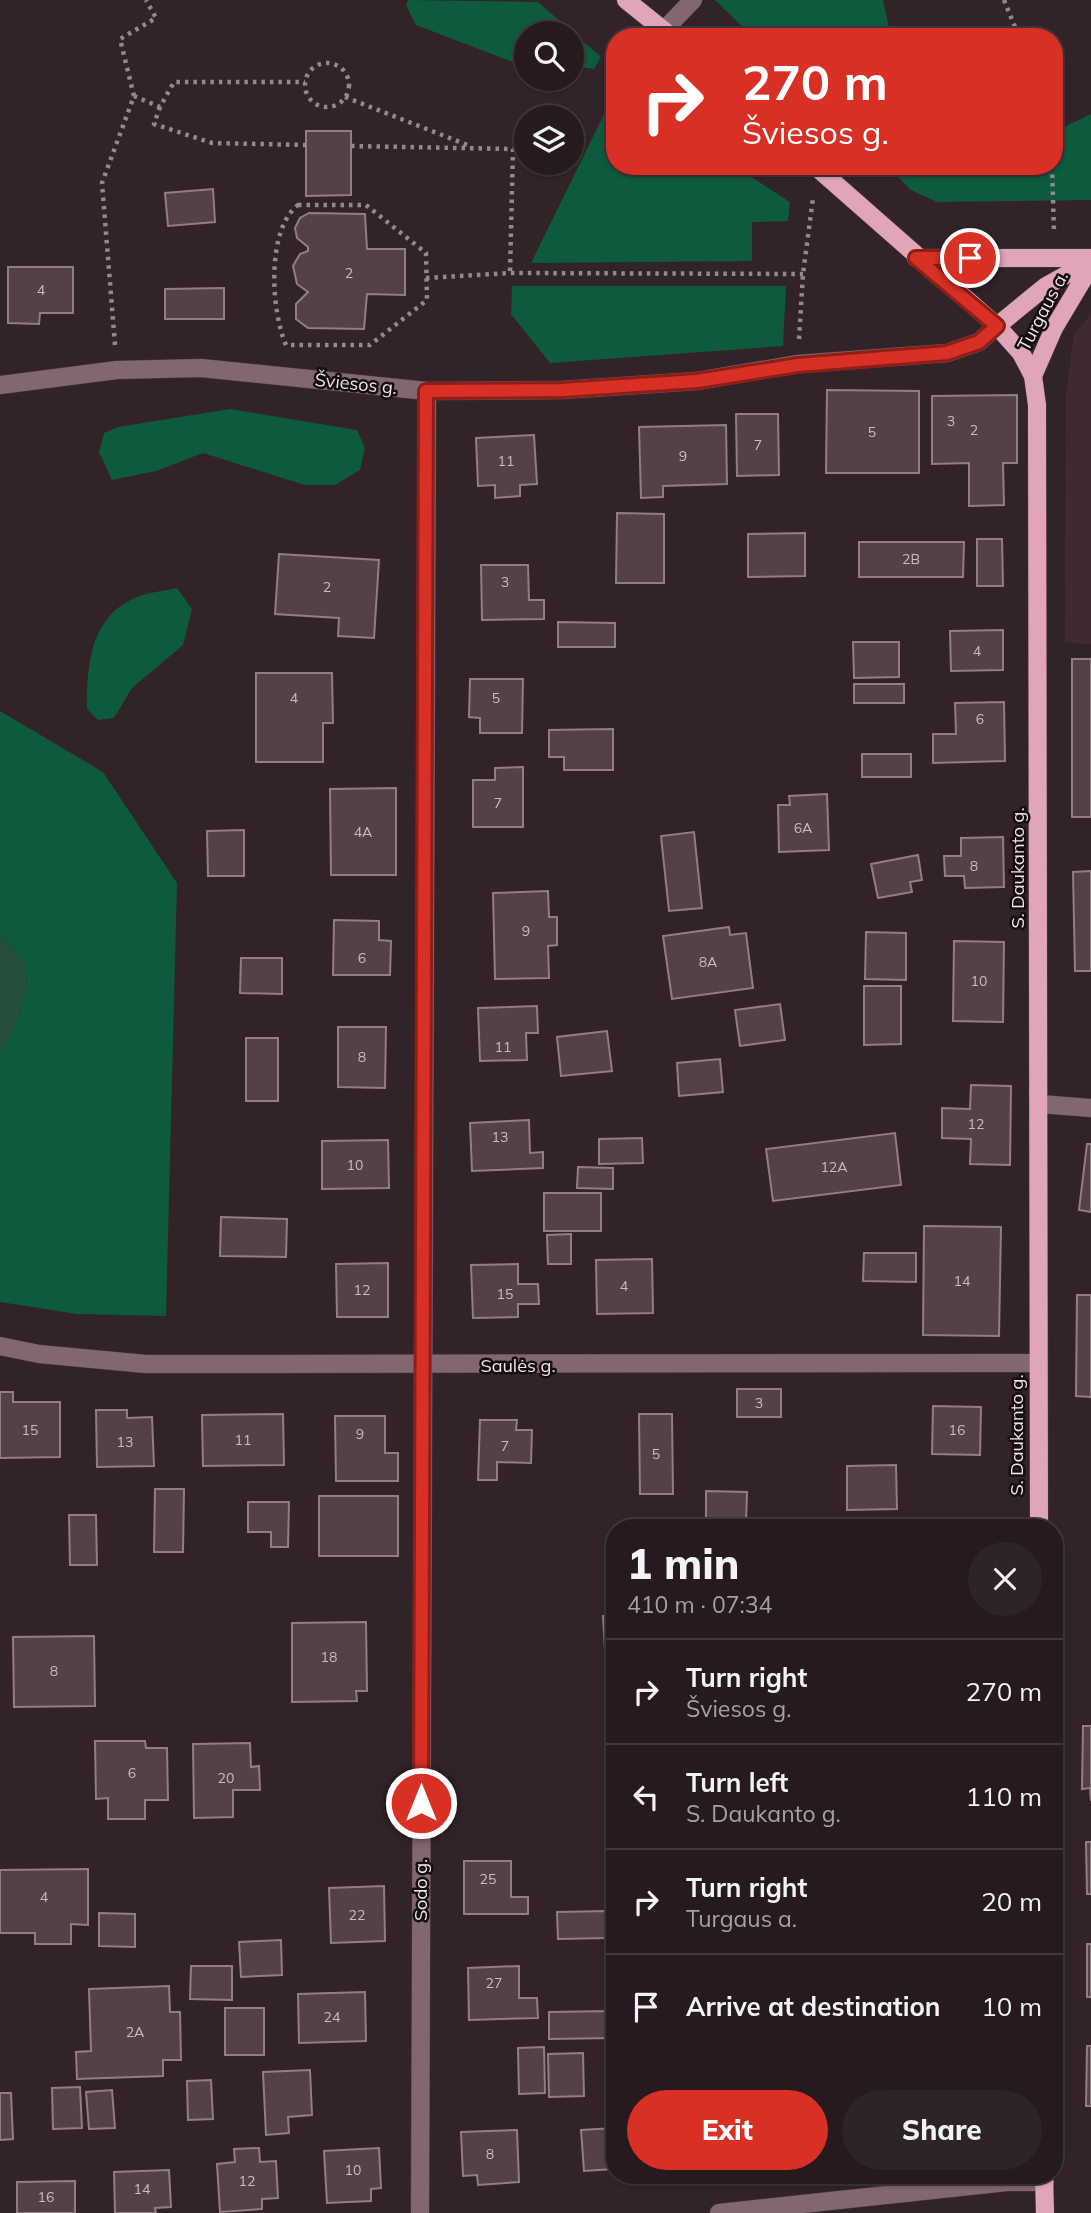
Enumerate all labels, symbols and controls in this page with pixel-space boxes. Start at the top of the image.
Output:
map controls [514,21,584,175]
button: search [514,21,584,91]
text: 270 m [742,51,888,112]
icon: right [627,56,718,147]
button: layers [514,105,584,175]
text: Šviesos g. [742,112,889,152]
pin [940,228,1000,288]
icon: arrive [951,239,989,277]
house number: 2 [345,264,353,282]
street label: Turgaus a. [1012,267,1073,355]
house number: 4 [37,281,46,299]
street label: Šviesos g. [314,368,398,399]
house number: 3 [947,412,955,430]
house number: 2 [970,421,978,439]
house number: 5 [868,423,876,441]
house number: 7 [754,436,762,454]
house number: 9 [679,447,687,465]
house number: 11 [498,452,514,470]
house number: 2B [902,550,920,568]
house number: 3 [501,573,509,591]
house number: 2 [323,578,331,596]
house number: 4 [973,642,982,660]
house number: 4 [290,689,299,707]
house number: 5 [492,689,500,707]
house number: 6 [976,710,984,728]
house number: 7 [494,794,502,812]
street label: S. Daukanto g. [1006,807,1029,929]
house number: 6A [794,819,813,837]
house number: 4A [354,823,373,841]
house number: 8 [970,857,978,875]
house number: 9 [522,922,530,940]
house number: 6 [358,949,366,967]
house number: 8A [699,953,718,971]
house number: 10 [971,972,987,990]
house number: 11 [495,1038,511,1056]
house number: 8 [358,1048,366,1066]
house number: 12 [968,1115,984,1133]
house number: 13 [492,1128,508,1146]
house number: 10 [347,1156,363,1174]
house number: 12A [820,1158,848,1176]
house number: 14 [954,1272,971,1290]
house number: 4 [620,1277,629,1295]
house number: 12 [354,1281,370,1299]
house number: 15 [497,1285,513,1303]
street label: Saulės g. [480,1354,556,1377]
street label: S. Daukanto g. [1005,1374,1028,1496]
house number: 3 [755,1394,763,1412]
house number: 15 [22,1421,38,1439]
house number: 16 [949,1421,965,1439]
house number: 9 [356,1425,364,1443]
house number: 11 [235,1431,251,1449]
house number: 13 [117,1433,133,1451]
house number: 7 [501,1437,509,1455]
house number: 5 [652,1445,660,1463]
text: 1 min [627,1537,740,1590]
button: close [968,1542,1042,1616]
text: 410 m · 07:34 [627,1590,772,1619]
house number: 18 [321,1648,337,1666]
text: Turn right [686,1661,807,1694]
house number: 8 [50,1662,58,1680]
icon: right [627,1673,665,1711]
text: 270 m [966,1675,1042,1708]
text: Šviesos g. [686,1694,791,1723]
house number: 6 [128,1764,136,1782]
position arrow [384,1766,458,1840]
text: Turn left [686,1766,788,1799]
house number: 20 [218,1769,234,1787]
icon: left [627,1778,665,1816]
text: 110 m [966,1780,1042,1813]
text: S. Daukanto g. [686,1799,841,1828]
street label: Sodo g. [409,1859,432,1921]
house number: 25 [480,1870,496,1888]
text: Turn right [686,1871,807,1904]
icon: right [627,1883,665,1921]
text: 20 m [981,1885,1042,1918]
house number: 4 [40,1888,49,1906]
text: Turgaus a. [686,1904,797,1933]
house number: 22 [349,1906,365,1924]
house number: 27 [486,1974,502,1992]
icon: arrive [627,1988,665,2026]
text: Arrive at destination [686,1990,941,2023]
text: 10 m [981,1990,1042,2023]
house number: 24 [324,2008,341,2026]
house number: 2A [126,2023,145,2041]
button: Exit [627,2090,828,2170]
button: Share [842,2090,1042,2170]
house number: 8 [486,2145,494,2163]
house number: 10 [345,2161,361,2179]
house number: 12 [239,2172,255,2190]
house number: 14 [134,2180,151,2198]
house number: 16 [38,2188,54,2206]

